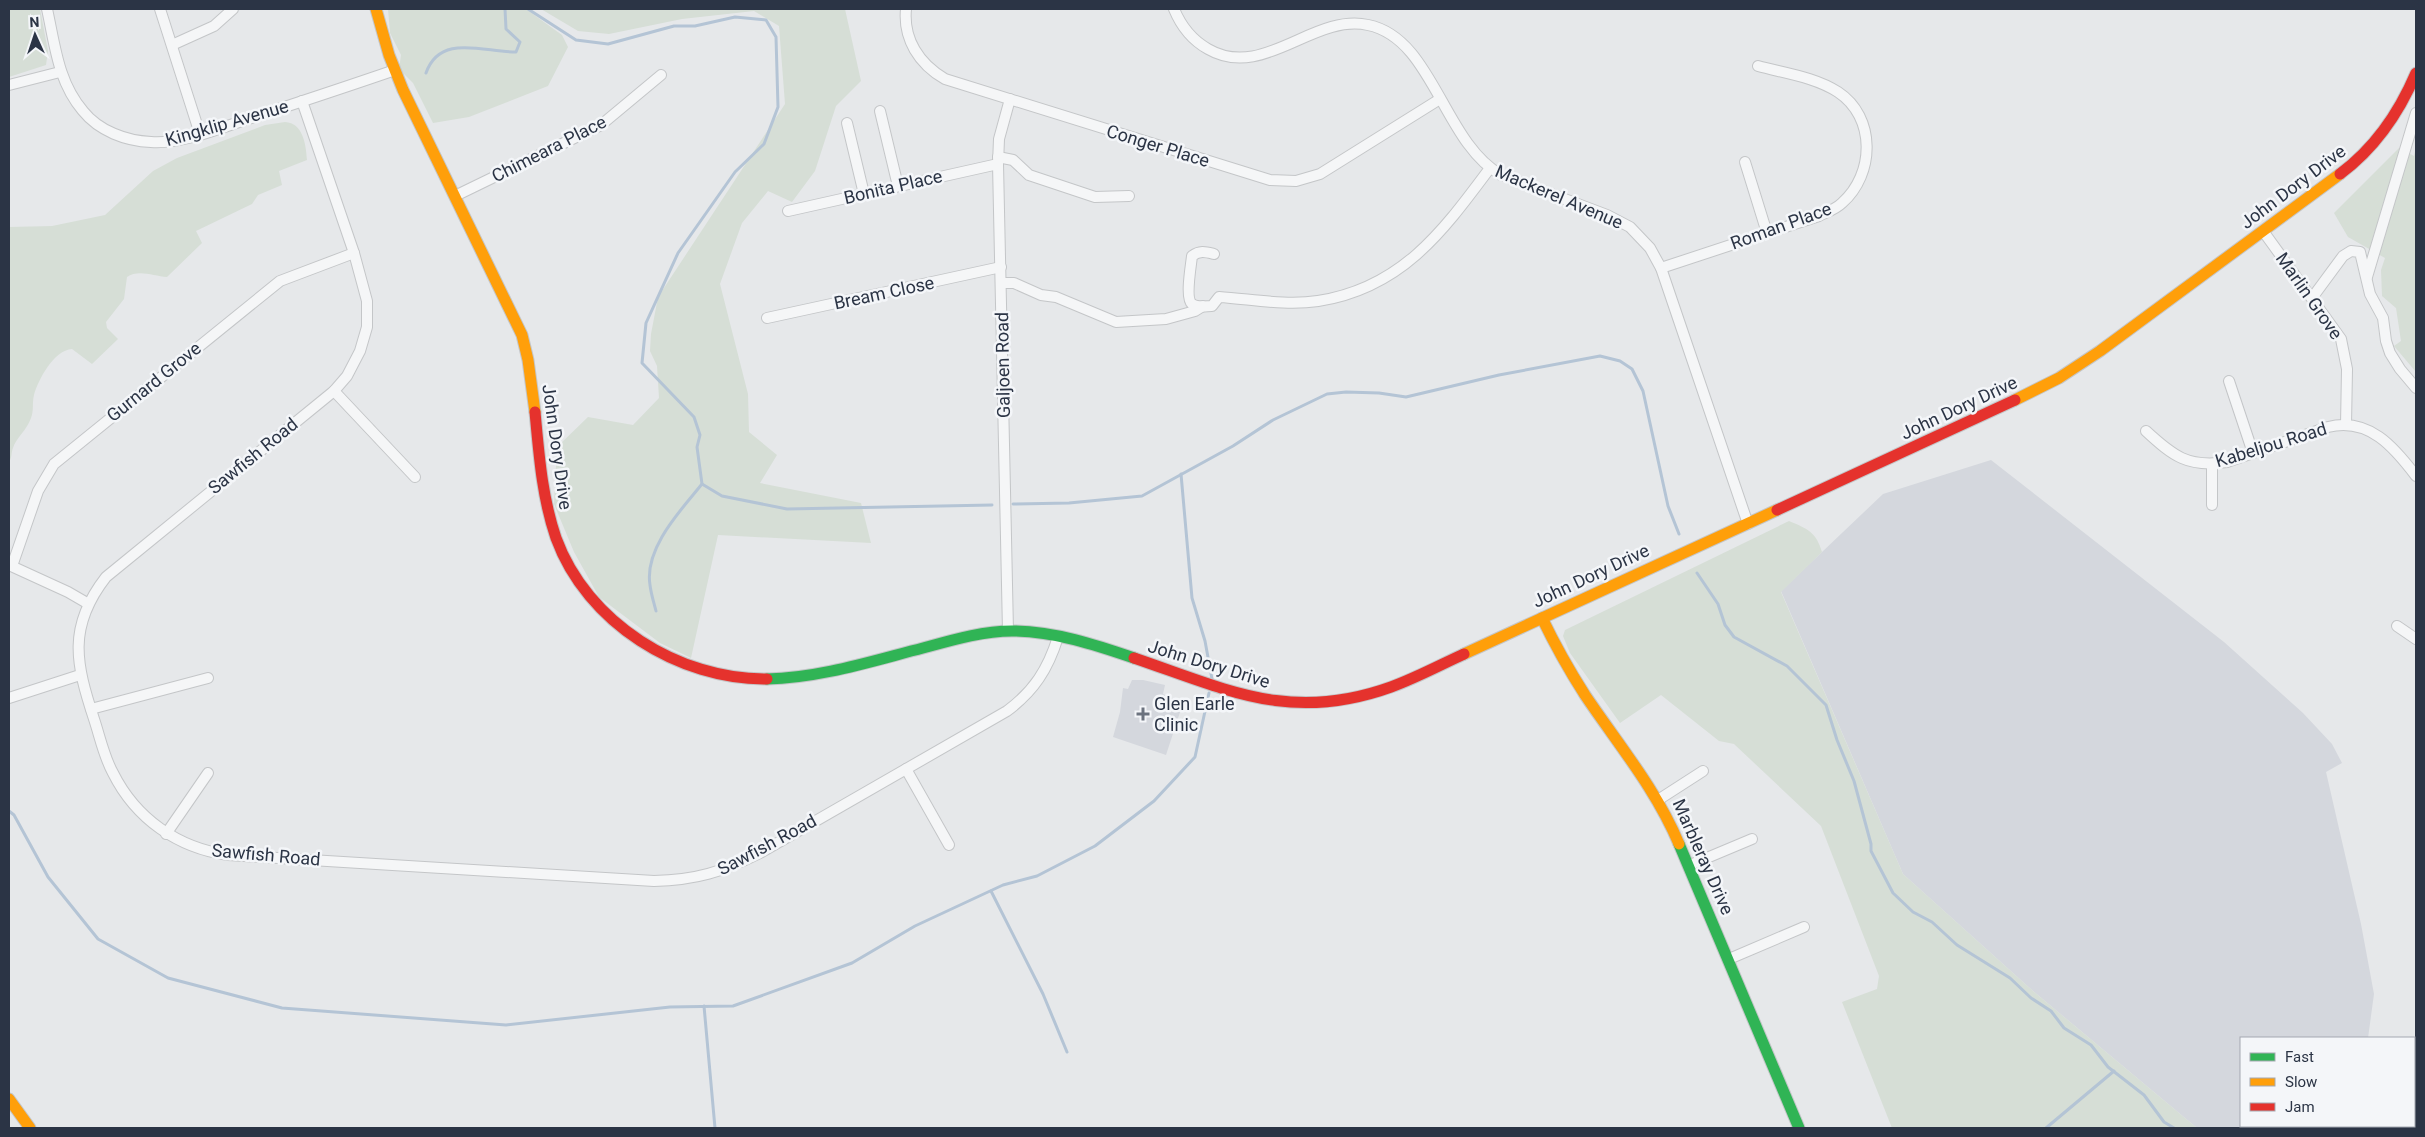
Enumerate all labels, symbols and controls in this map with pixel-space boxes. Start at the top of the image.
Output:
north arrow [10,10,60,60]
text: N [29,14,40,30]
street label: Kingklip Avenue [163,95,291,150]
street label: Chimeara Place [488,111,610,186]
street label: Conger Place [1104,120,1212,171]
street label: John Dory Drive [2236,140,2349,233]
street label: Mackerel Avenue [1492,160,1626,233]
street label: Bonita Place [842,165,944,208]
street label: Roman Place [1728,198,1834,253]
street label: Marlin Grove [2272,248,2347,343]
street label: Bream Close [832,272,936,313]
street label: Galjoen Road [991,312,1014,418]
street label: Gurnard Grove [102,337,205,426]
street label: John Dory Drive [1897,371,2020,444]
street label: John Dory Drive [538,383,577,511]
street label: Sawfish Road [204,413,302,498]
street label: Kabeljou Road [2213,418,2329,471]
street label: John Dory Drive [1529,539,1652,612]
street label: John Dory Drive [1146,635,1273,692]
place label: Glen Earle Clinic [1154,693,1235,735]
marker: Glen Earle Clinic [1136,707,1150,721]
street label: Marbleray Drive [1669,796,1738,918]
street label: Sawfish Road [714,810,820,879]
street label: Sawfish Road [211,839,321,870]
legend [2240,1037,2415,1127]
text: Fast [2285,1048,2314,1066]
text: Slow [2285,1073,2317,1091]
text: Jam [2285,1098,2315,1116]

